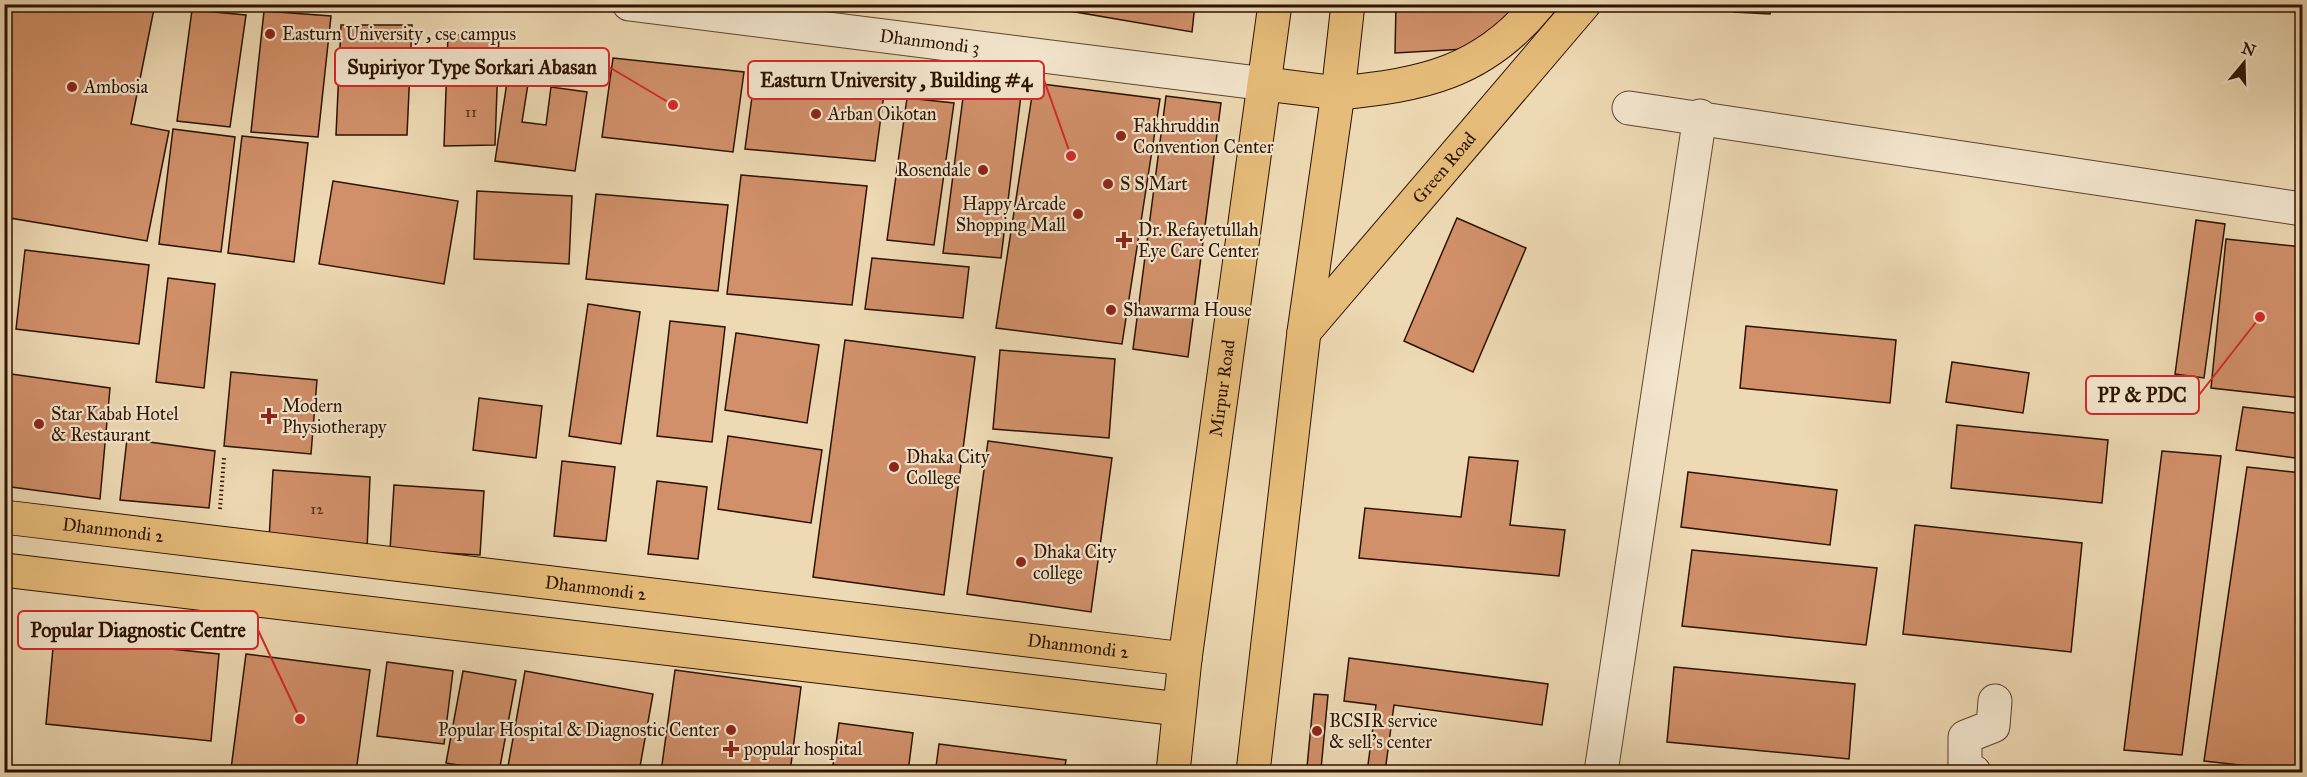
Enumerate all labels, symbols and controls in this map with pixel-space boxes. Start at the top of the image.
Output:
place label: Easturn University , cse campus [282,23,516,45]
street label: Dhanmondi 3 [878,25,981,59]
marker: Easturn University , cse campus [263,27,277,41]
north arrow [2214,33,2274,93]
text: N [2239,38,2259,61]
callout: Supiriyor Type Sorkari Abasan [335,48,609,86]
text: Supiriyor Type Sorkari Abasan [347,55,597,80]
callout: Easturn University , Building #4 [748,61,1044,99]
text: Easturn University , Building #4 [760,68,1033,93]
place label: Ambosia [83,76,149,98]
marker: Ambosia [65,80,79,94]
house number: 11 [465,103,477,121]
place label: Arban Oikotan [827,103,937,125]
marker: Arban Oikotan [809,107,823,121]
place label: Fakhruddin Convention Center [1133,115,1274,158]
street label: Green Road [1408,128,1481,208]
marker: Fakhruddin Convention Center [1114,129,1128,143]
place label: Rosendale [897,159,971,181]
marker: Rosendale [976,163,990,177]
place label: S S Mart [1120,173,1188,195]
marker: S S Mart [1101,177,1115,191]
place label: Happy Arcade Shopping Mall [956,193,1066,237]
marker: Happy Arcade Shopping Mall [1071,207,1085,221]
place label: Dr. Refayetullah Eye Care Center [1138,219,1259,262]
marker: Dr. Refayetullah Eye Care Center [1115,231,1133,249]
place label: Shawarma House [1123,299,1252,321]
marker: Shawarma House [1104,303,1118,317]
street label: Mirpur Road [1205,338,1240,438]
callout: PP & PDC [2086,376,2199,414]
text: PP & PDC [2097,383,2187,407]
place label: Modern Physiotherapy [282,395,387,438]
place label: Star Kabab Hotel & Restaurant [51,403,179,446]
marker: Modern Physiotherapy [260,407,278,425]
marker: Star Kabab Hotel & Restaurant [32,417,46,431]
place label: Dhaka City College [906,446,990,490]
marker: Dhaka City College [887,460,901,474]
house number: 12 [310,500,324,518]
street label: Dhanmondi 2 [61,513,165,547]
place label: Dhaka City college [1033,541,1117,585]
marker: Dhaka City college [1014,555,1028,569]
street label: Dhanmondi 2 [544,571,648,605]
callout: Popular Diagnostic Centre [18,611,258,649]
text: Popular Diagnostic Centre [30,618,246,643]
street label: Dhanmondi 2 [1026,629,1130,663]
place label: BCSIR service & sell's center [1329,710,1438,753]
place label: Popular Hospital & Diagnostic Center [438,719,719,742]
marker: Popular Hospital & Diagnostic Center [724,723,738,737]
marker: BCSIR service & sell's center [1310,724,1324,738]
place label: popular hospital [743,738,862,760]
marker: popular hospital [722,740,740,758]

